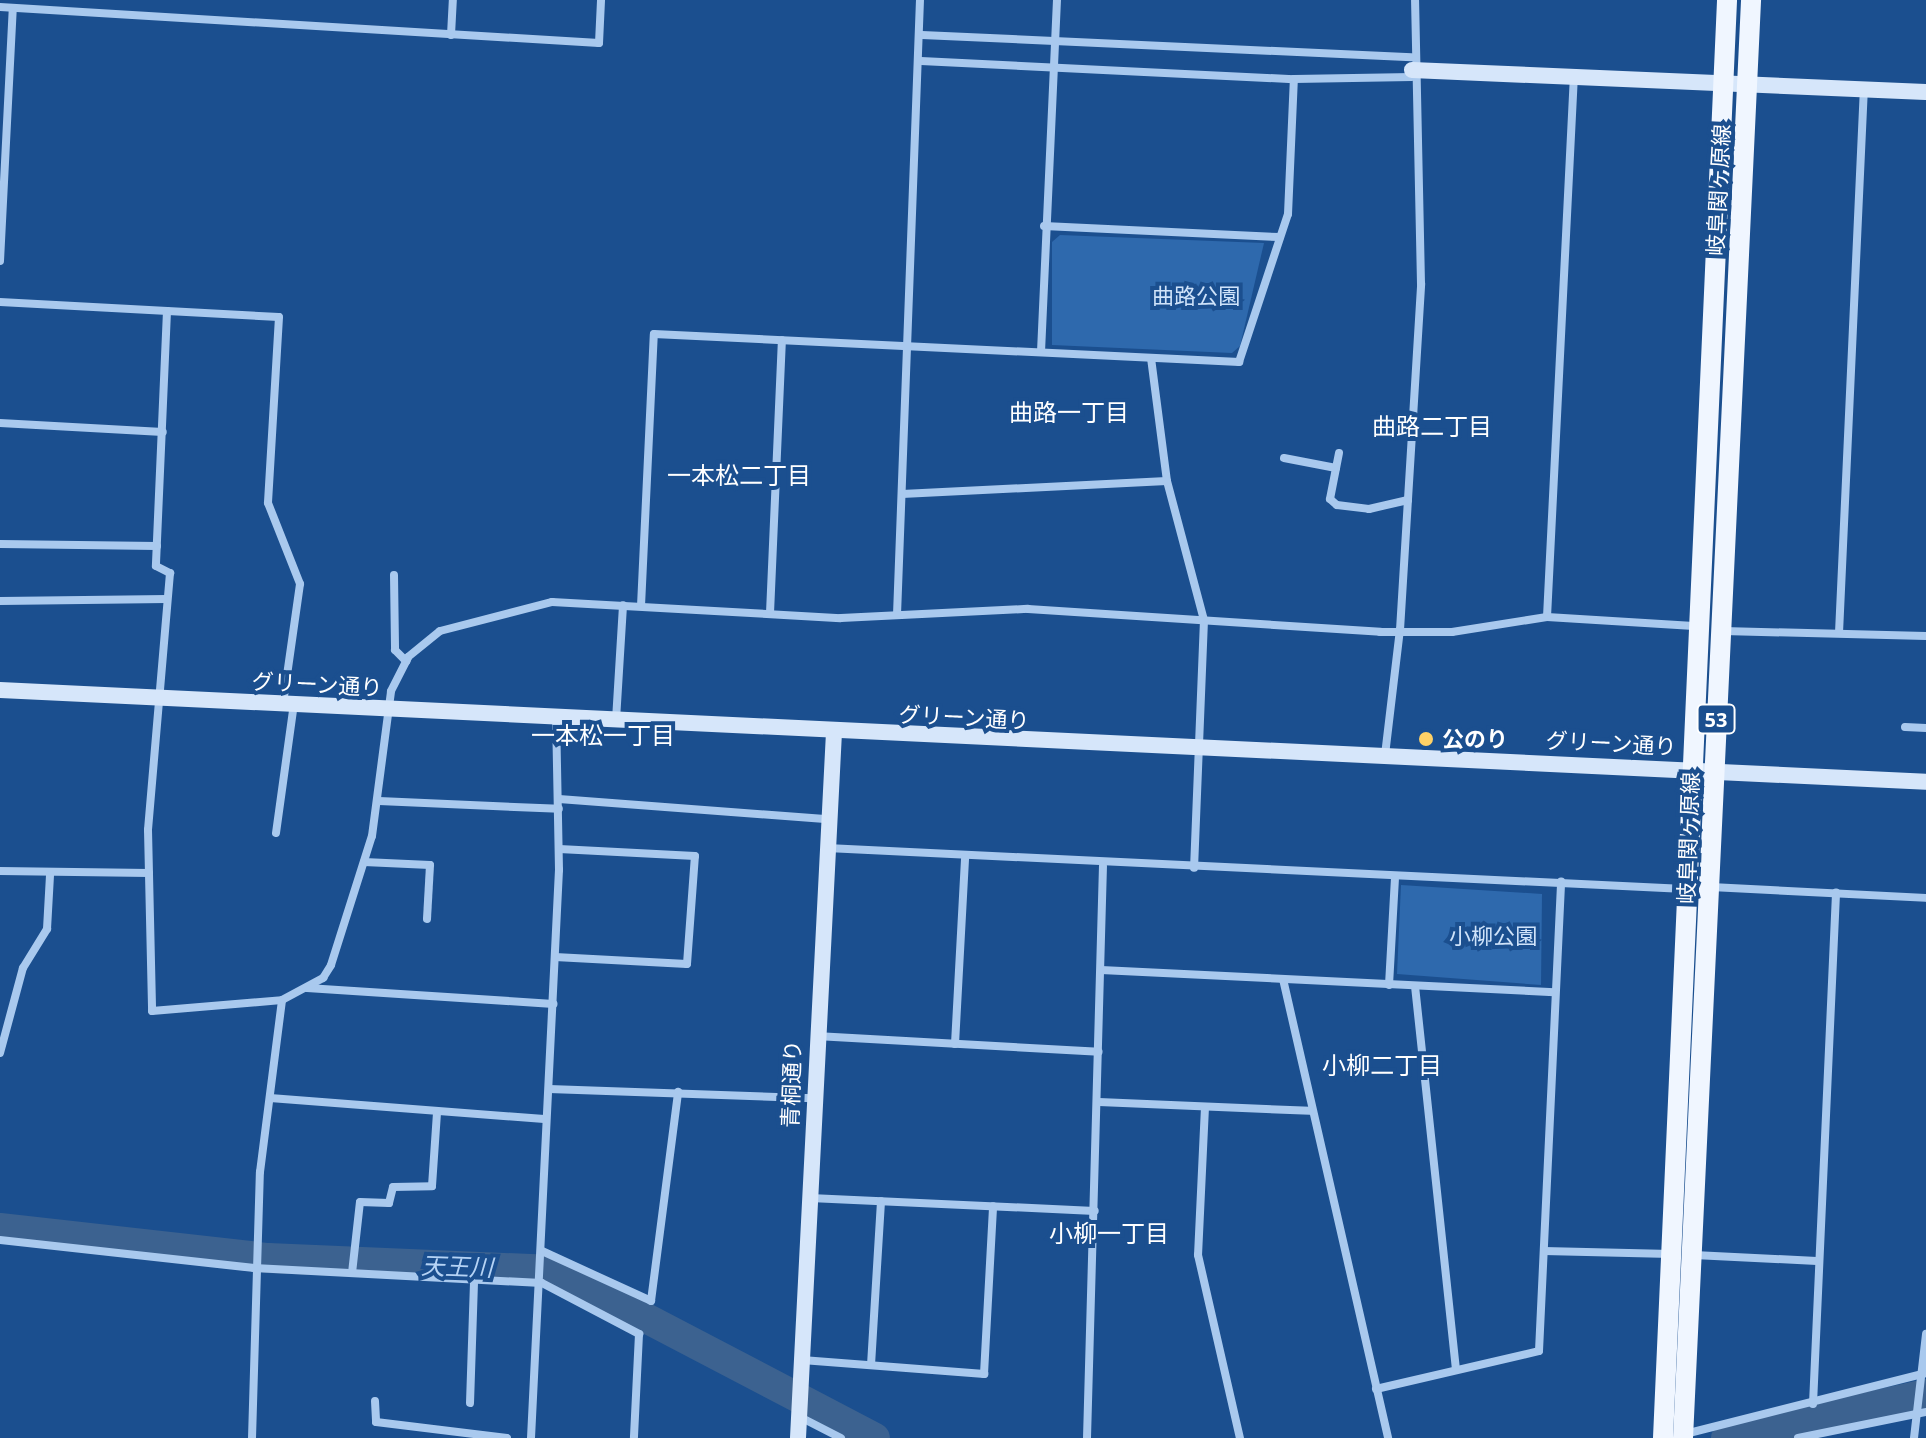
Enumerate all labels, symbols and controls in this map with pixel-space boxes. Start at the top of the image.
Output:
street label: 岐阜関ヶ原線 [1701,123,1735,257]
park label: 曲路公園 [1152,283,1240,309]
district label: 曲路一丁目 [1009,398,1129,426]
district label: 曲路二丁目 [1372,412,1492,440]
district label: 一本松二丁目 [667,461,811,489]
street label: グリーン通り [250,667,384,701]
street label: グリーン通り [897,700,1031,734]
road number: 53 [1696,703,1736,735]
district label: 一本松一丁目 [531,721,675,749]
place label: 公のり [1442,726,1508,752]
street label: グリーン通り [1544,726,1678,760]
marker: 公のり [1417,730,1435,748]
street label: 岐阜関ヶ原線 [1673,772,1703,904]
park label: 小柳公園 [1449,923,1537,949]
street label: 青桐通り [776,1040,806,1128]
district label: 小柳二丁目 [1322,1051,1442,1079]
district label: 小柳一丁目 [1049,1219,1169,1247]
water label: 天王川 [421,1250,493,1282]

